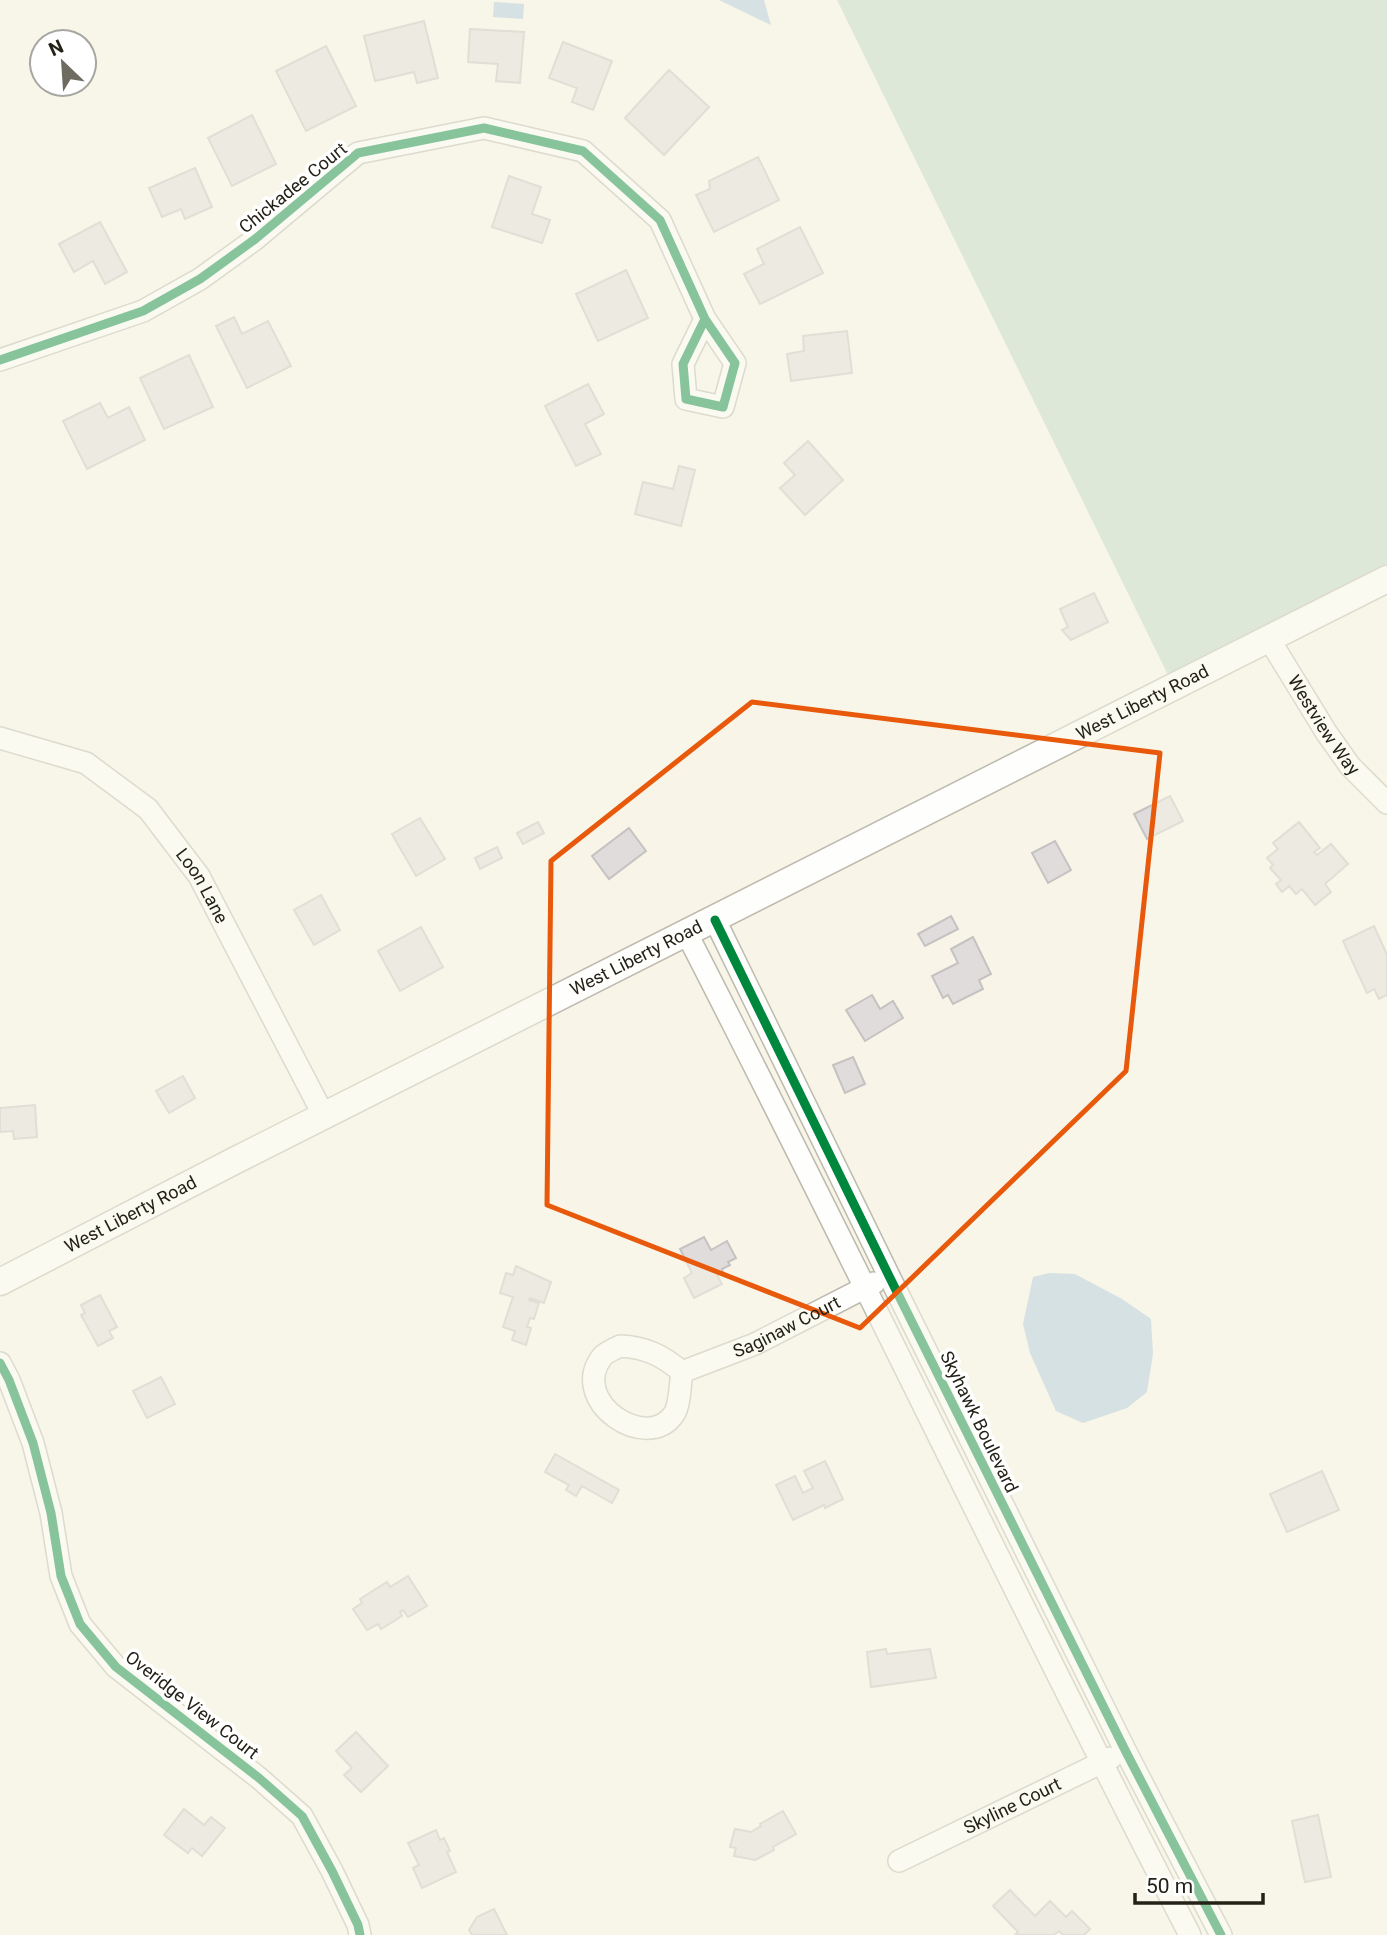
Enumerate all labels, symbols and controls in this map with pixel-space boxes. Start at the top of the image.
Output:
north arrow [28,28,98,98]
text: N [45,35,67,61]
street label: Chickadee Court [235,138,351,237]
street label: West Liberty Road [1073,660,1212,744]
street label: Westview Way [1284,671,1364,780]
street label: Loon Lane [172,844,233,927]
street label: West Liberty Road [566,915,706,1000]
street label: West Liberty Road [61,1171,200,1257]
street label: Saginaw Court [730,1291,844,1361]
street label: Skyhawk Boulevard [936,1348,1023,1496]
street label: Overidge View Court [122,1646,263,1763]
street label: Skyline Court [960,1773,1064,1838]
scale bar [1135,1862,1263,1906]
text: 50 m [1146,1874,1193,1898]

